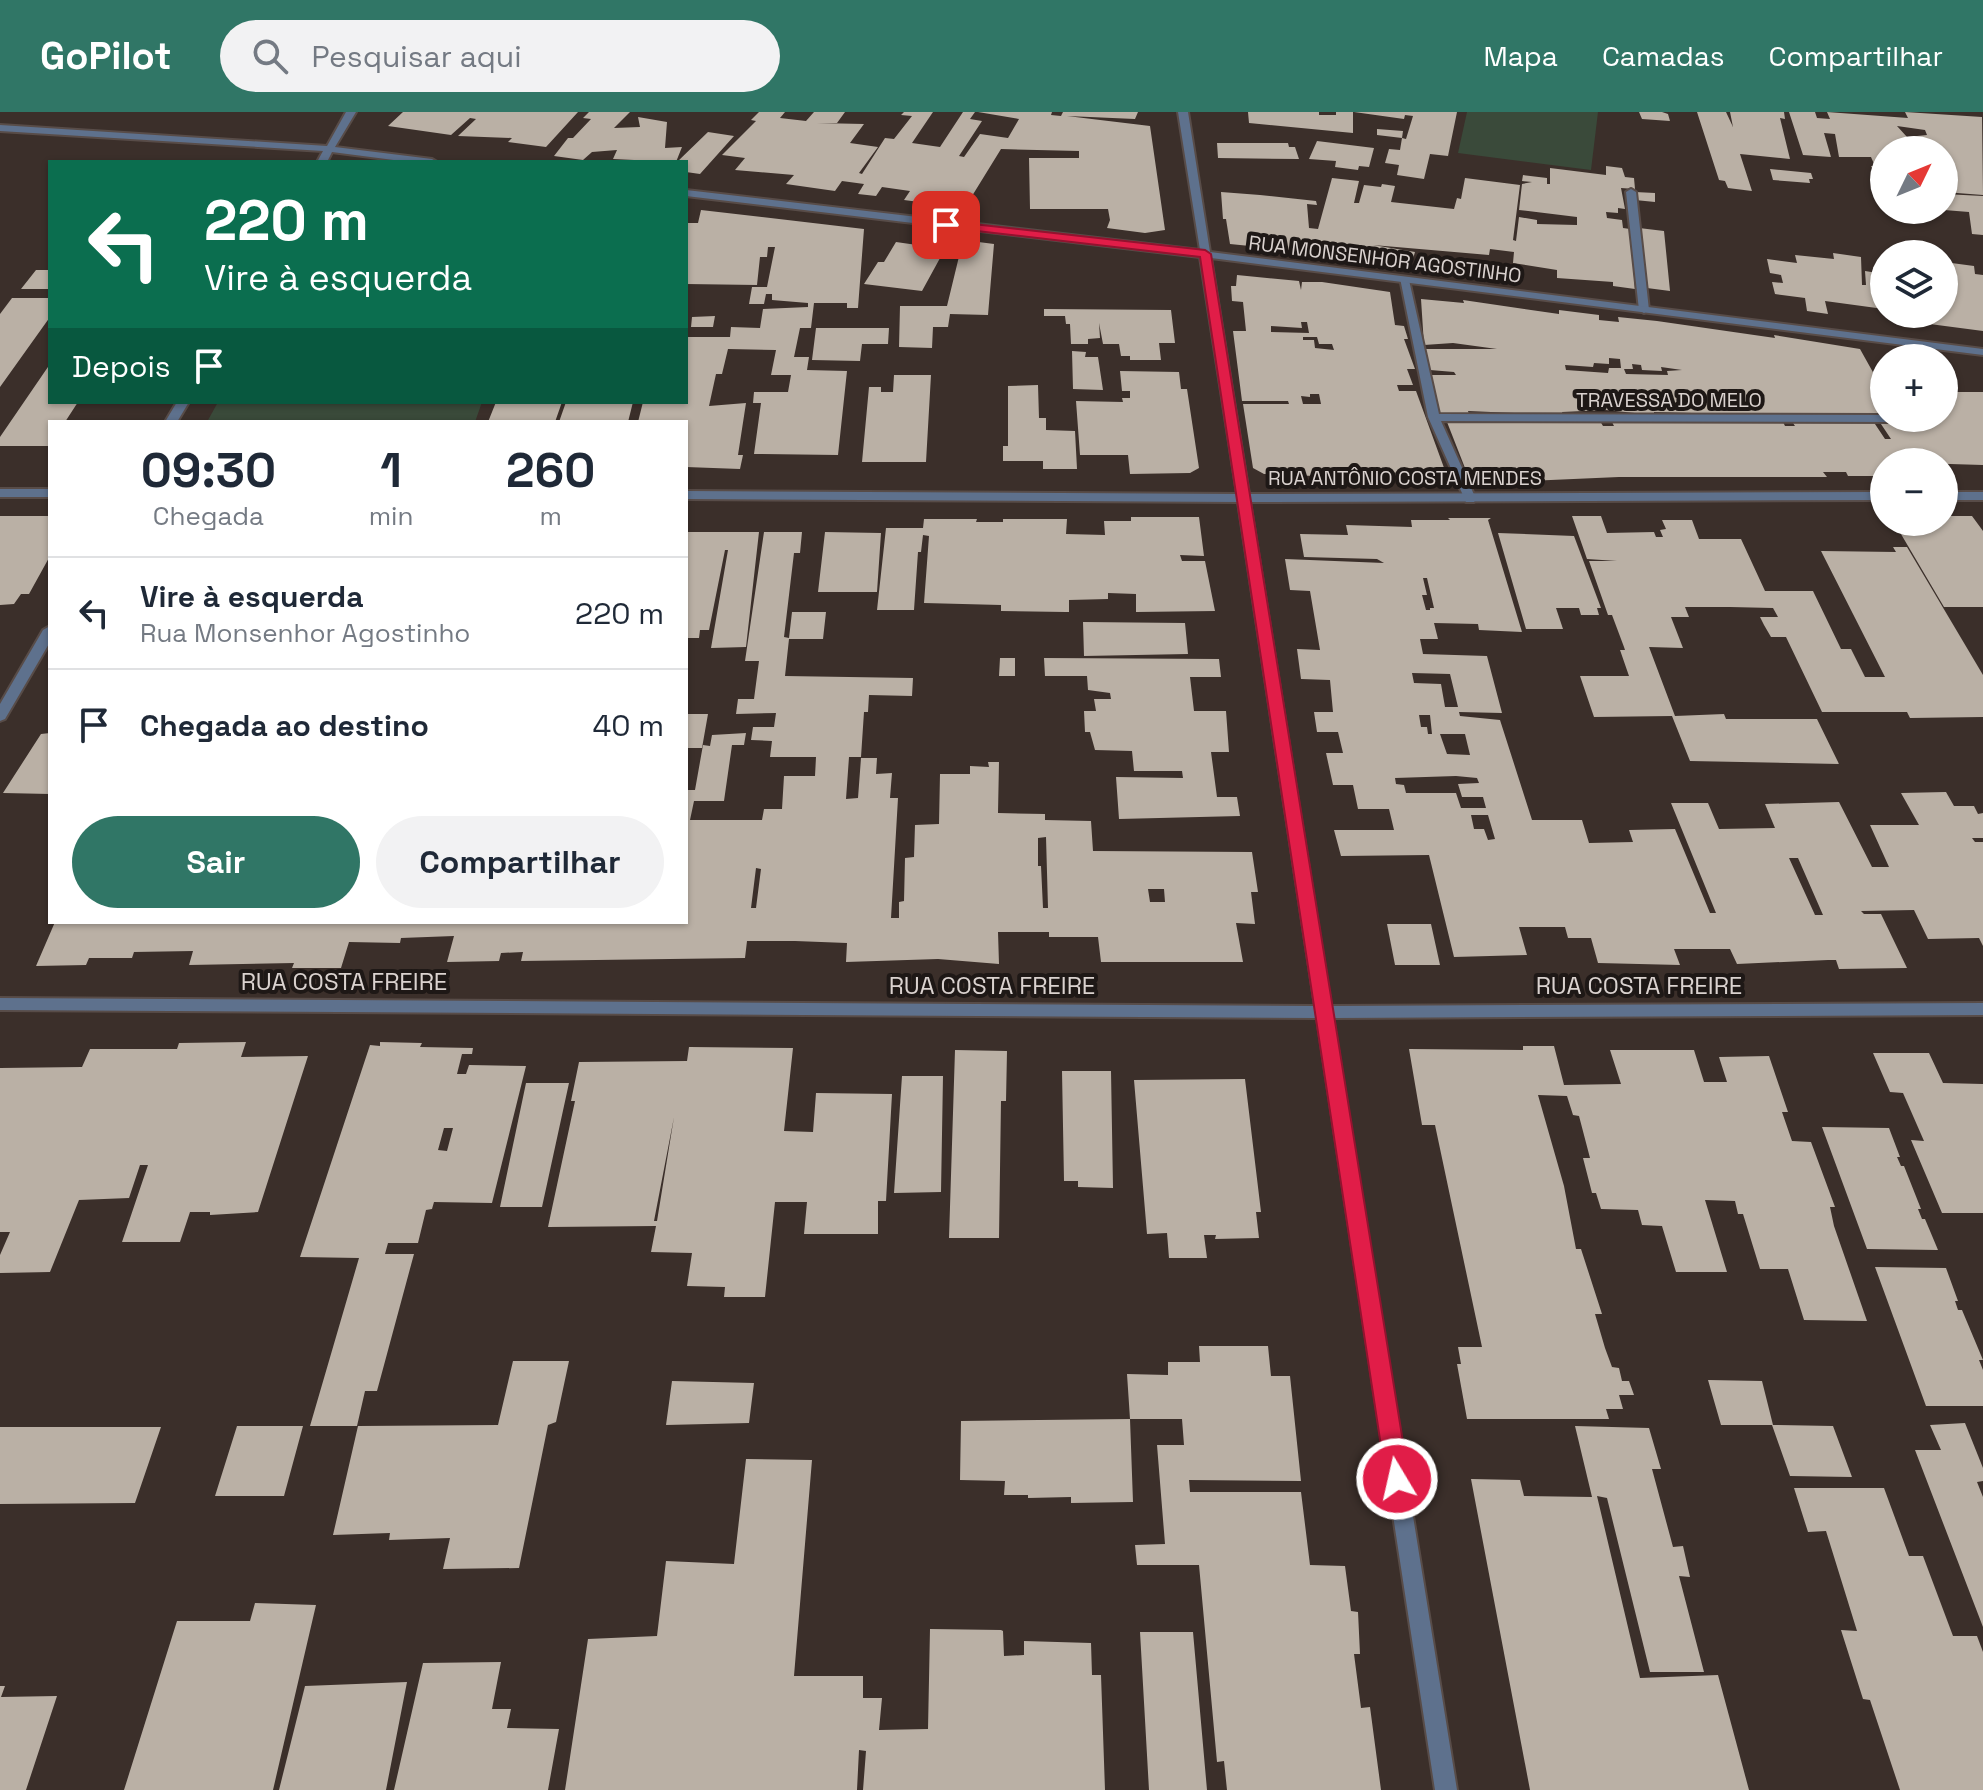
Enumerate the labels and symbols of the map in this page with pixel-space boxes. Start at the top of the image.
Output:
north arrow [1870,136,1958,224]
pin [912,191,980,259]
street label: RUA MONSENHOR AGOSTINHO [1247,229,1523,289]
street label: TRAVESSA DO MELO [1576,387,1762,413]
street label: RUA ANTÔNIO COSTA MENDES [1268,465,1542,491]
street label: RUA COSTA FREIRE [241,966,447,997]
street label: RUA COSTA FREIRE [889,970,1095,1001]
street label: RUA COSTA FREIRE [1536,970,1742,1001]
position arrow [1355,1437,1439,1521]

